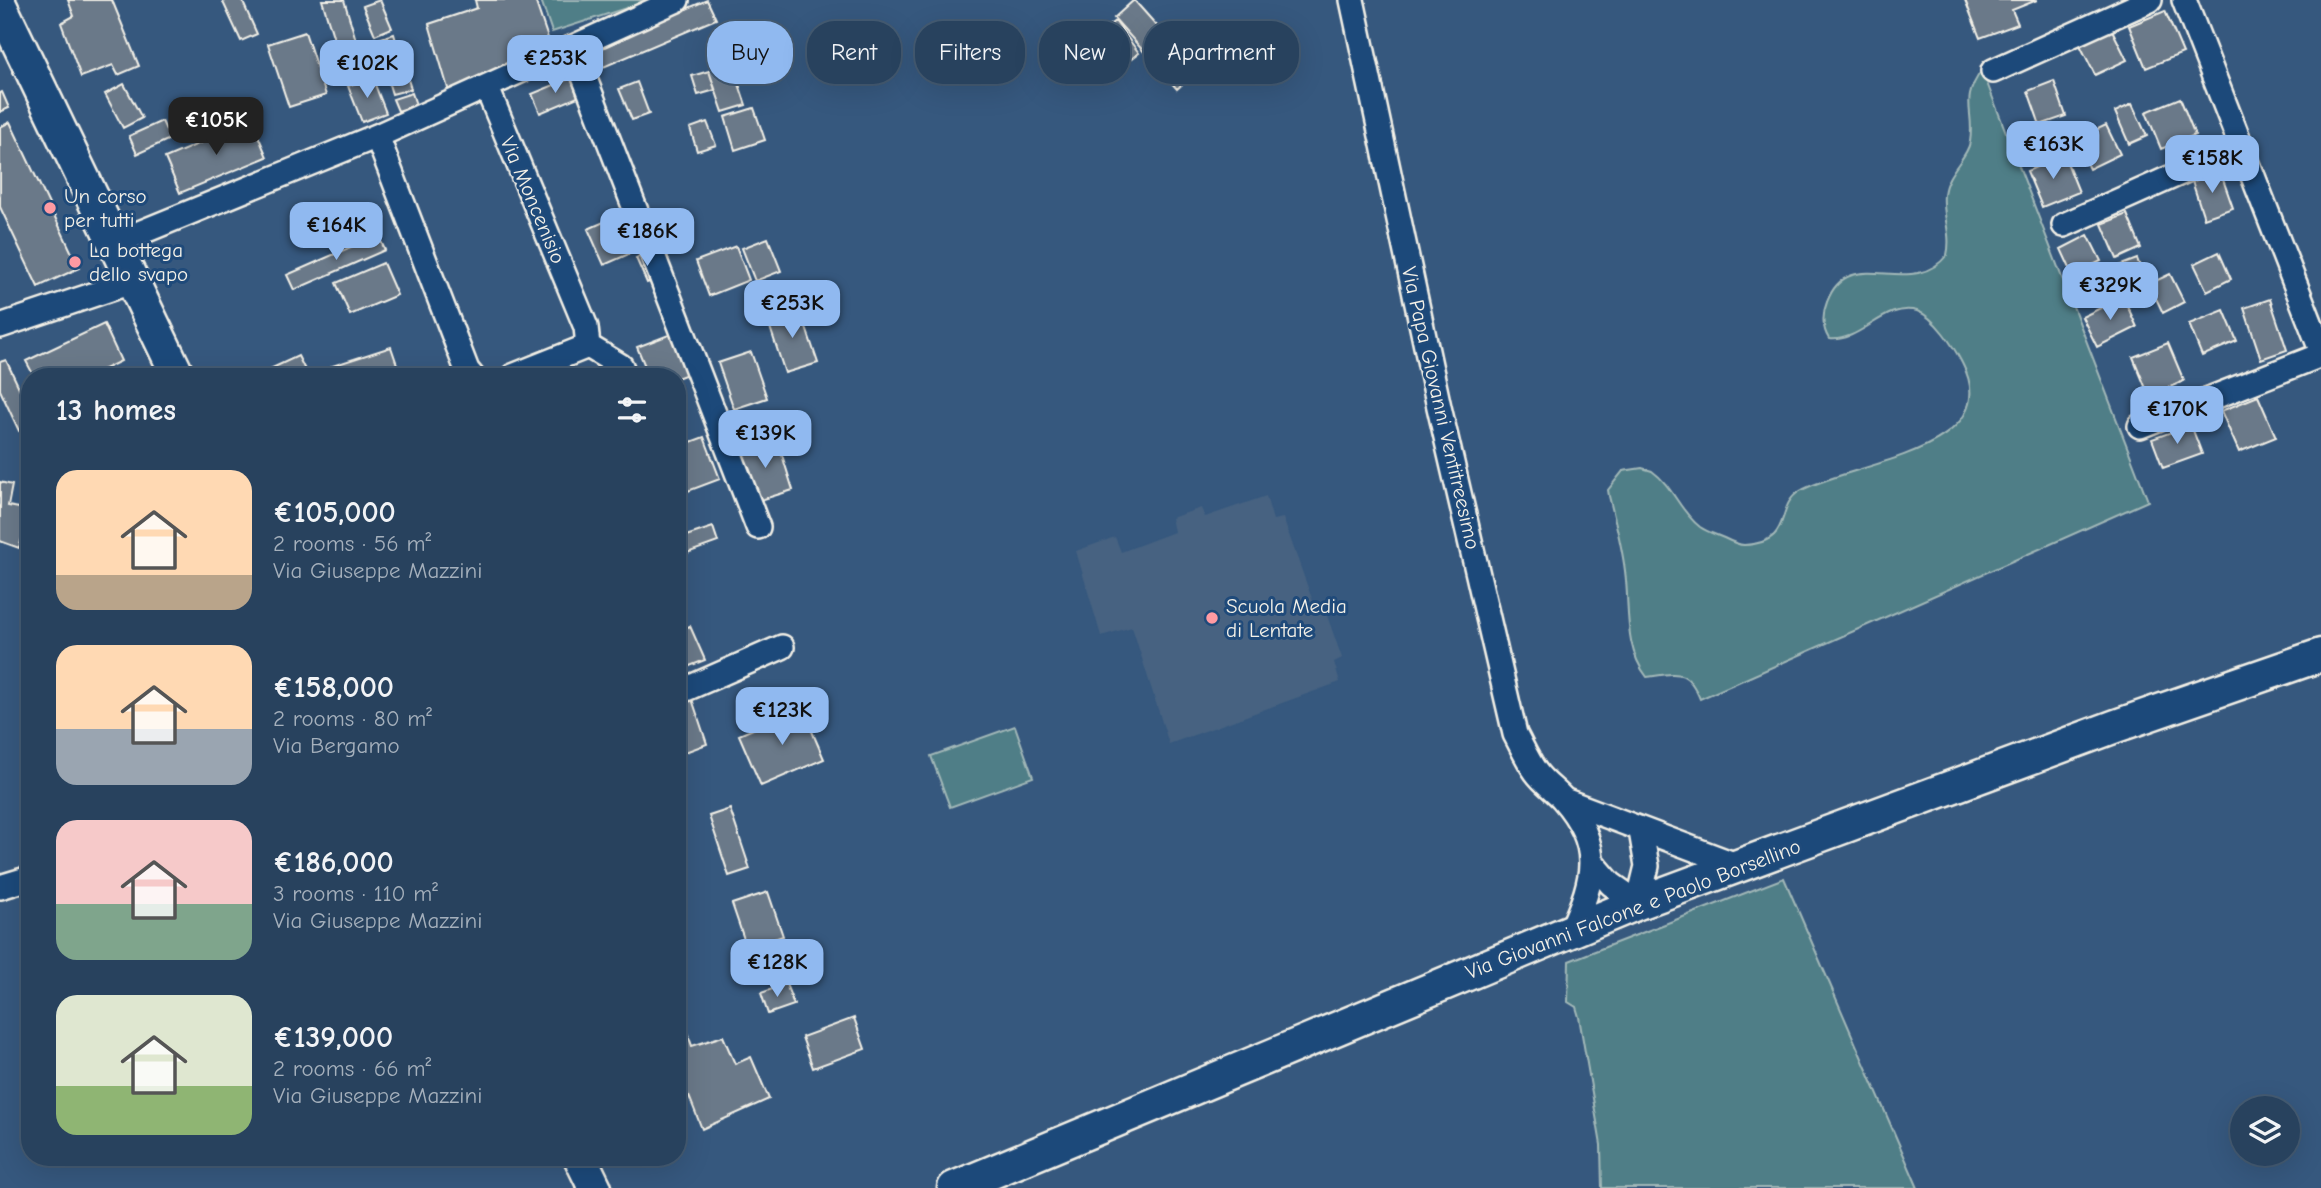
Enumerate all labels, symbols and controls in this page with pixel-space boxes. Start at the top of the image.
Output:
chip: Buy [707,21,793,84]
chip: Rent [807,21,901,84]
chip: Filters [915,21,1025,84]
chip: New [1039,21,1130,84]
chip: Apartment [1144,21,1299,84]
pin: €253K [506,36,604,95]
pin: €102K [318,41,416,100]
text: €253K [523,44,587,71]
text: €102K [336,49,398,76]
pin: €105K [167,97,265,157]
text: €105K [184,106,248,133]
pin: €163K [2004,122,2102,181]
text: €163K [2022,130,2084,157]
street label: Via Moncenisio [495,133,571,267]
pin: €158K [2163,136,2261,195]
text: €158K [2181,144,2243,171]
place label: Un corso per tutti [64,184,147,232]
marker: Un corso per tutti [42,200,58,216]
pin: €164K [287,202,385,262]
pin: €186K [598,208,696,268]
text: €164K [306,211,366,238]
text: €186K [616,217,678,244]
place label: La bottega dello svapo [89,238,188,286]
marker: La bottega dello svapo [67,254,83,270]
pin: €329K [2061,262,2159,322]
street label: Via Papa Giovanni Ventitreesimo [1397,264,1485,552]
text: €329K [2078,271,2142,298]
pin: €253K [743,280,841,340]
text: €253K [760,289,824,316]
pin: €170K [2128,386,2226,446]
icon: filters [613,391,651,429]
text: 13 homes [56,393,176,428]
text: €170K [2146,395,2208,422]
pin: €139K [716,410,814,470]
text: €139K [734,419,796,446]
text: €105,000 [273,495,396,530]
icon: home [112,498,196,582]
text: 2 rooms · 56 m² [273,530,431,557]
text: Via Giuseppe Mazzini [273,557,482,584]
place label: Scuola Media di Lentate [1226,594,1347,642]
marker: Scuola Media di Lentate [1204,610,1220,626]
text: €158,000 [273,670,394,705]
icon: home [112,673,196,757]
pin: €123K [733,688,831,747]
text: €123K [752,696,812,723]
text: 2 rooms · 80 m² [273,705,432,732]
text: Via Bergamo [273,732,400,759]
street label: Via Giovanni Falcone e Paolo Borsellino [1462,834,1804,984]
text: €186,000 [273,845,394,880]
icon: home [112,848,196,932]
text: 3 rooms · 110 m² [273,880,438,907]
text: Via Giuseppe Mazzini [273,907,482,934]
pin: €128K [728,940,826,999]
text: €128K [746,948,808,975]
text: €139,000 [273,1020,393,1055]
icon: home [112,1023,196,1107]
text: 2 rooms · 66 m² [273,1055,431,1082]
text: Via Giuseppe Mazzini [273,1082,482,1109]
map controls [2230,1096,2300,1166]
button: layers [2230,1096,2300,1166]

